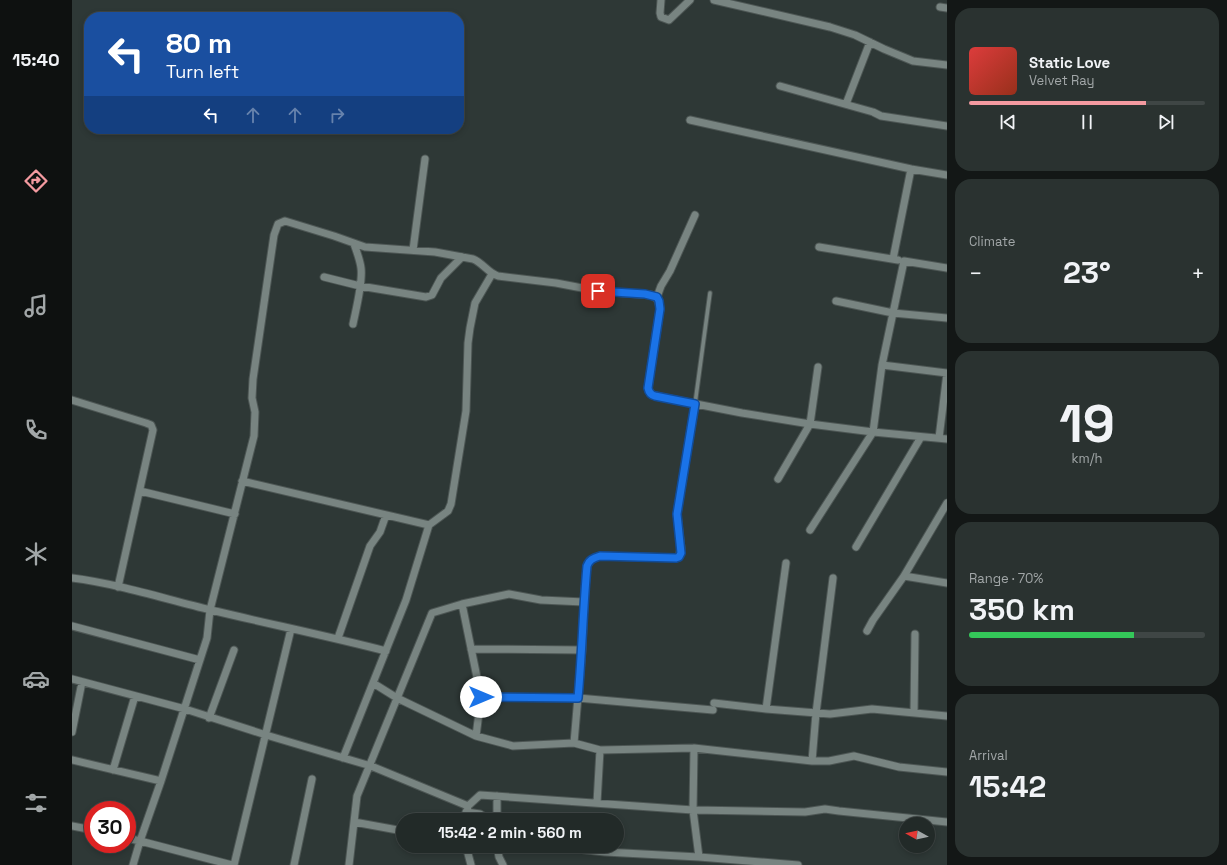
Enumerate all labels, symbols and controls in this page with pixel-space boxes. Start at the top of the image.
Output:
text: 80 m [166,25,232,61]
icon: left [100,28,152,80]
text: 15:40 [12,48,60,71]
text: Static Love [1029,53,1110,72]
text: Turn left [166,60,239,83]
text: Velvet Ray [1029,72,1094,89]
icon: left [200,104,222,126]
icon: ahead [242,104,264,126]
icon: ahead [284,104,306,126]
icon: right [326,104,348,126]
icon: previous [997,111,1019,133]
icon: pause [1076,111,1098,133]
icon: next [1155,111,1177,133]
icon: directions [22,167,50,195]
text: Climate [969,233,1015,250]
text: 23° [1063,253,1111,292]
text: − [969,259,983,287]
text: + [1191,259,1205,287]
pin [581,274,615,308]
icon: arrive [587,280,609,302]
icon: music [22,292,50,320]
text: 19 [1059,391,1115,457]
icon: phone [22,416,50,444]
text: km/h [1072,450,1102,467]
icon: climate [22,540,50,568]
text: Range · 70% [969,570,1043,587]
text: 350 km [969,590,1075,629]
icon: car [22,665,50,693]
position arrow [460,676,502,718]
text: Arrival [969,747,1008,764]
text: 15:42 [969,767,1046,806]
icon: filters [22,789,50,817]
speed limit sign: 30 [84,801,136,853]
north arrow [899,817,935,853]
map controls [899,817,935,853]
text: 15:42 · 2 min · 560 m [438,823,582,842]

